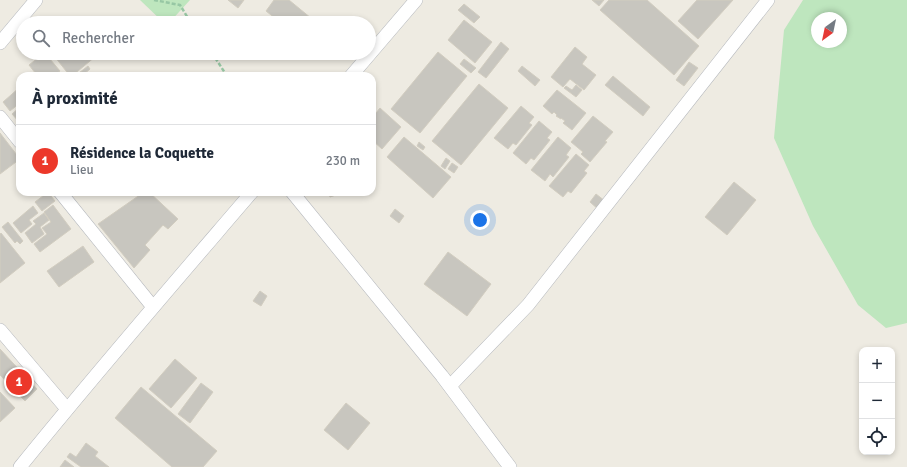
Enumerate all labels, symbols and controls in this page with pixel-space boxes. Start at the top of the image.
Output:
north arrow [811,12,847,48]
search box [16,16,376,60]
icon: search [30,27,52,49]
text: Rechercher [62,29,135,47]
text: À proximité [32,88,118,109]
text: Résidence la Coquette [70,144,214,162]
text: 1 [41,153,49,169]
text: 230 m [326,153,360,169]
text: Lieu [70,162,94,178]
your location [470,210,490,230]
map controls [859,347,895,455]
button: + [859,347,895,383]
pin: 1 [6,367,32,397]
button: − [859,383,895,419]
button: locate [859,419,895,455]

